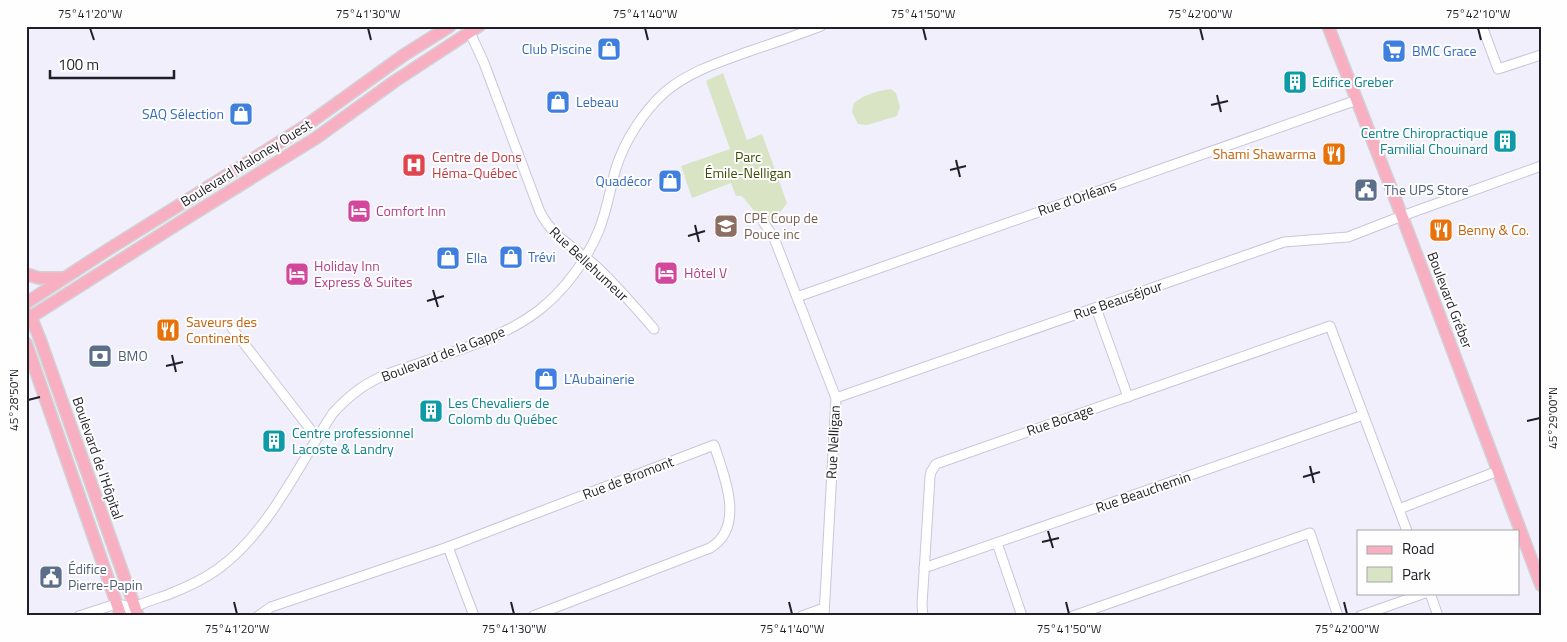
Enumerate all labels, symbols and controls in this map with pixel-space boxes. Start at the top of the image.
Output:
text: 75°41'20"W [58,4,123,23]
text: 75°41'30"W [336,4,401,23]
text: 75°41'40"W [613,4,678,23]
text: 75°41'50"W [891,4,956,23]
text: 75°42'00"W [1168,4,1233,23]
text: 75°42'10"W [1446,4,1511,23]
shop icon: Club Piscine [596,36,622,62]
place label: Club Piscine [522,38,592,59]
supermarket icon: BMC Grace [1381,38,1407,64]
place label: BMC Grace [1412,40,1477,61]
scale bar [50,48,174,80]
text: 100 m [58,53,99,76]
building icon: Edifice Greber [1282,69,1308,95]
place label: Edifice Greber [1312,71,1394,92]
shop icon: Lebeau [545,89,571,115]
place label: Lebeau [576,91,619,112]
shop icon: SAQ Sélection [228,101,254,127]
place label: SAQ Sélection [142,103,224,124]
street label: Boulevard Maloney Ouest [176,114,316,212]
place label: Centre Chiropractique Familial Chouinard [1361,122,1488,159]
building icon: Centre Chiropractique Familial Chouinard [1492,128,1518,154]
restaurant icon: Shami Shawarma [1321,141,1347,167]
place label: Shami Shawarma [1213,143,1316,164]
place label: Centre de Dons Héma-Québec [432,146,522,183]
park label: Parc Émile-Nelligan [705,146,791,183]
hospital icon: Centre de Dons Héma-Québec [401,152,427,178]
shop icon: Quadécor [657,168,683,194]
place label: Quadécor [596,170,652,191]
street label: Rue d'Orléans [1035,174,1119,221]
public building icon: The UPS Store [1353,177,1379,203]
place label: The UPS Store [1384,179,1469,200]
hotel icon: Comfort Inn [346,198,372,224]
place label: Comfort Inn [376,200,446,221]
place label: CPE Coup de Pouce inc [744,207,818,244]
school or university icon: CPE Coup de Pouce inc [713,213,739,239]
restaurant icon: Benny & Co. [1428,217,1454,243]
place label: Benny & Co. [1458,219,1529,240]
street label: Rue Bellehumeur [545,221,634,306]
shop icon: Trévi [498,244,524,270]
shop icon: Ella [435,245,461,271]
place label: Trévi [528,246,556,267]
place label: Ella [466,247,487,268]
street label: Boulevard Gréber [1422,248,1479,351]
place label: Holiday Inn Express & Suites [314,255,413,292]
hotel icon: Hôtel V [653,260,679,286]
hotel icon: Holiday Inn Express & Suites [284,261,310,287]
place label: Hôtel V [684,262,727,283]
street label: Rue Beauséjour [1071,274,1165,325]
place label: Saveurs des Continents [186,311,257,348]
restaurant icon: Saveurs des Continents [155,317,181,343]
street label: Boulevard de la Gappe [378,320,508,387]
bank icon: BMO [87,343,113,369]
place label: BMO [118,345,148,366]
shop icon: L'Aubainerie [533,366,559,392]
place label: L'Aubainerie [564,368,635,389]
text: 45°28'50"N [4,369,23,431]
text: 45°29'00"N [1543,387,1562,449]
place label: Les Chevaliers de Colomb du Québec [448,392,558,429]
street label: Boulevard de l'Hôpital [68,394,129,522]
building icon: Les Chevaliers de Colomb du Québec [418,398,444,424]
street label: Rue Bocage [1024,398,1096,441]
street label: Rue Nelligan [820,405,845,479]
place label: Centre professionnel Lacoste & Landry [292,422,414,459]
building icon: Centre professionnel Lacoste & Landry [261,428,287,454]
street label: Rue de Bromont [579,451,676,505]
street label: Rue Beauchemin [1092,465,1193,518]
legend [1357,530,1520,594]
text: Road [1402,537,1434,560]
place label: Édifice Pierre-Papin [68,558,142,595]
text: Park [1402,563,1431,586]
public building icon: Édifice Pierre-Papin [38,564,64,590]
text: 75°41'20"W [205,619,270,638]
text: 75°41'30"W [482,619,547,638]
text: 75°41'40"W [760,619,825,638]
text: 75°41'50"W [1037,619,1102,638]
text: 75°42'00"W [1315,619,1380,638]

